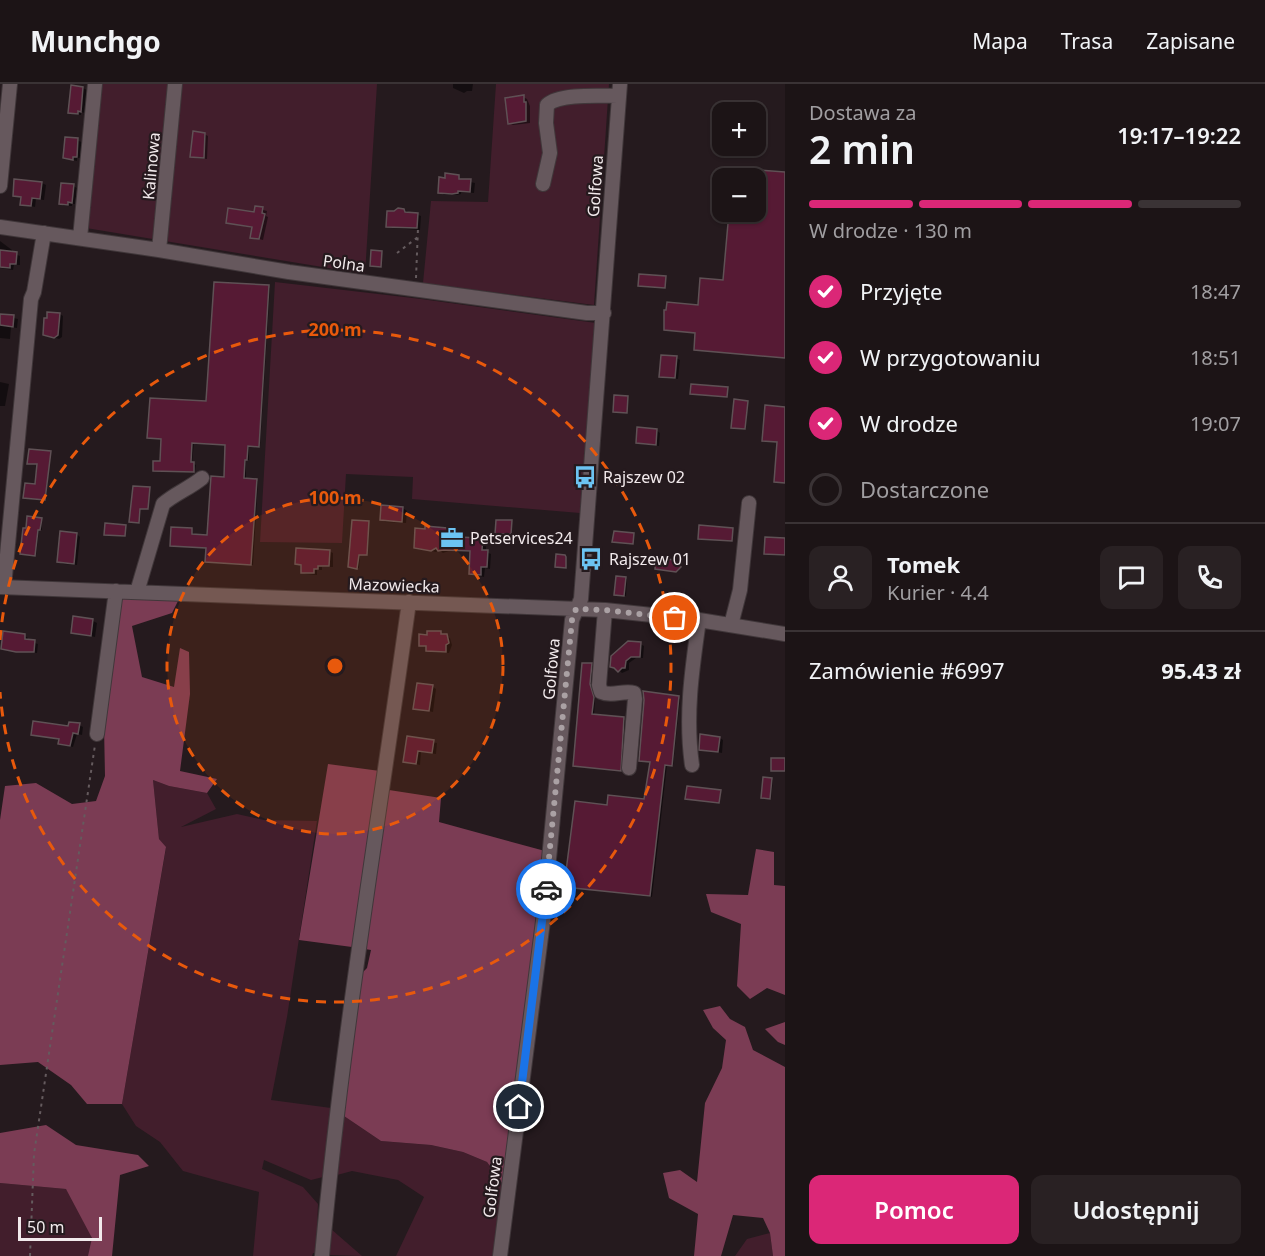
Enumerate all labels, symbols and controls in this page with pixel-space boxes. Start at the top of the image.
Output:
text: Munchgo [30,22,161,60]
text: Mapa [972,27,1028,55]
text: Trasa [1061,27,1113,55]
text: Zapisane [1146,27,1235,55]
text: Dostawa za [809,99,916,126]
map controls [712,102,766,222]
button: + [712,102,766,156]
text: 19:17–19:22 [1117,120,1241,150]
text: 2 min [809,122,915,175]
street label: Kalinowa [137,131,165,201]
street label: Golfowa [582,154,608,218]
button: − [712,168,766,222]
text: W drodze · 130 m [809,217,972,244]
street label: Polna [321,249,367,277]
icon: check [809,275,842,308]
text: Przyjęte [860,276,942,306]
text: 18:47 [1190,278,1241,305]
text: 200 m [308,317,362,341]
icon: check [809,341,842,374]
text: W przygotowaniu [860,342,1041,372]
text: 18:51 [1190,344,1241,371]
icon: check [809,407,842,440]
text: W drodze [860,408,958,438]
text: 19:07 [1190,410,1241,437]
bus stop icon: Rajszew 02 [572,464,598,490]
place label: Rajszew 02 [603,466,685,488]
text: Dostarczone [860,474,989,504]
text: 100 m [308,485,362,509]
office icon: Petservices24 [439,525,465,551]
place label: Petservices24 [470,527,573,549]
bus stop icon: Rajszew 01 [578,546,604,572]
button: person [809,546,872,609]
button: chat [1100,546,1163,609]
button: phone [1178,546,1241,609]
place label: Rajszew 01 [609,548,691,570]
text: Tomek [887,549,960,579]
street label: Mazowiecka [348,572,440,598]
text: Kurier · 4.4 [887,579,989,606]
pin [649,592,700,643]
icon: bag [658,601,691,634]
street label: Golfowa [537,637,565,701]
text: Zamówienie #6997 [809,655,1005,685]
text: 95.43 zł [1161,655,1241,685]
centre of rings [325,656,345,676]
courier [516,859,576,919]
icon: car [530,873,563,906]
pin [493,1081,544,1132]
icon: home [502,1090,535,1123]
street label: Golfowa [477,1155,507,1219]
button: Pomoc [809,1175,1019,1244]
button: Udostępnij [1031,1175,1241,1244]
scale bar [18,1214,102,1242]
text: 50 m [27,1216,64,1238]

